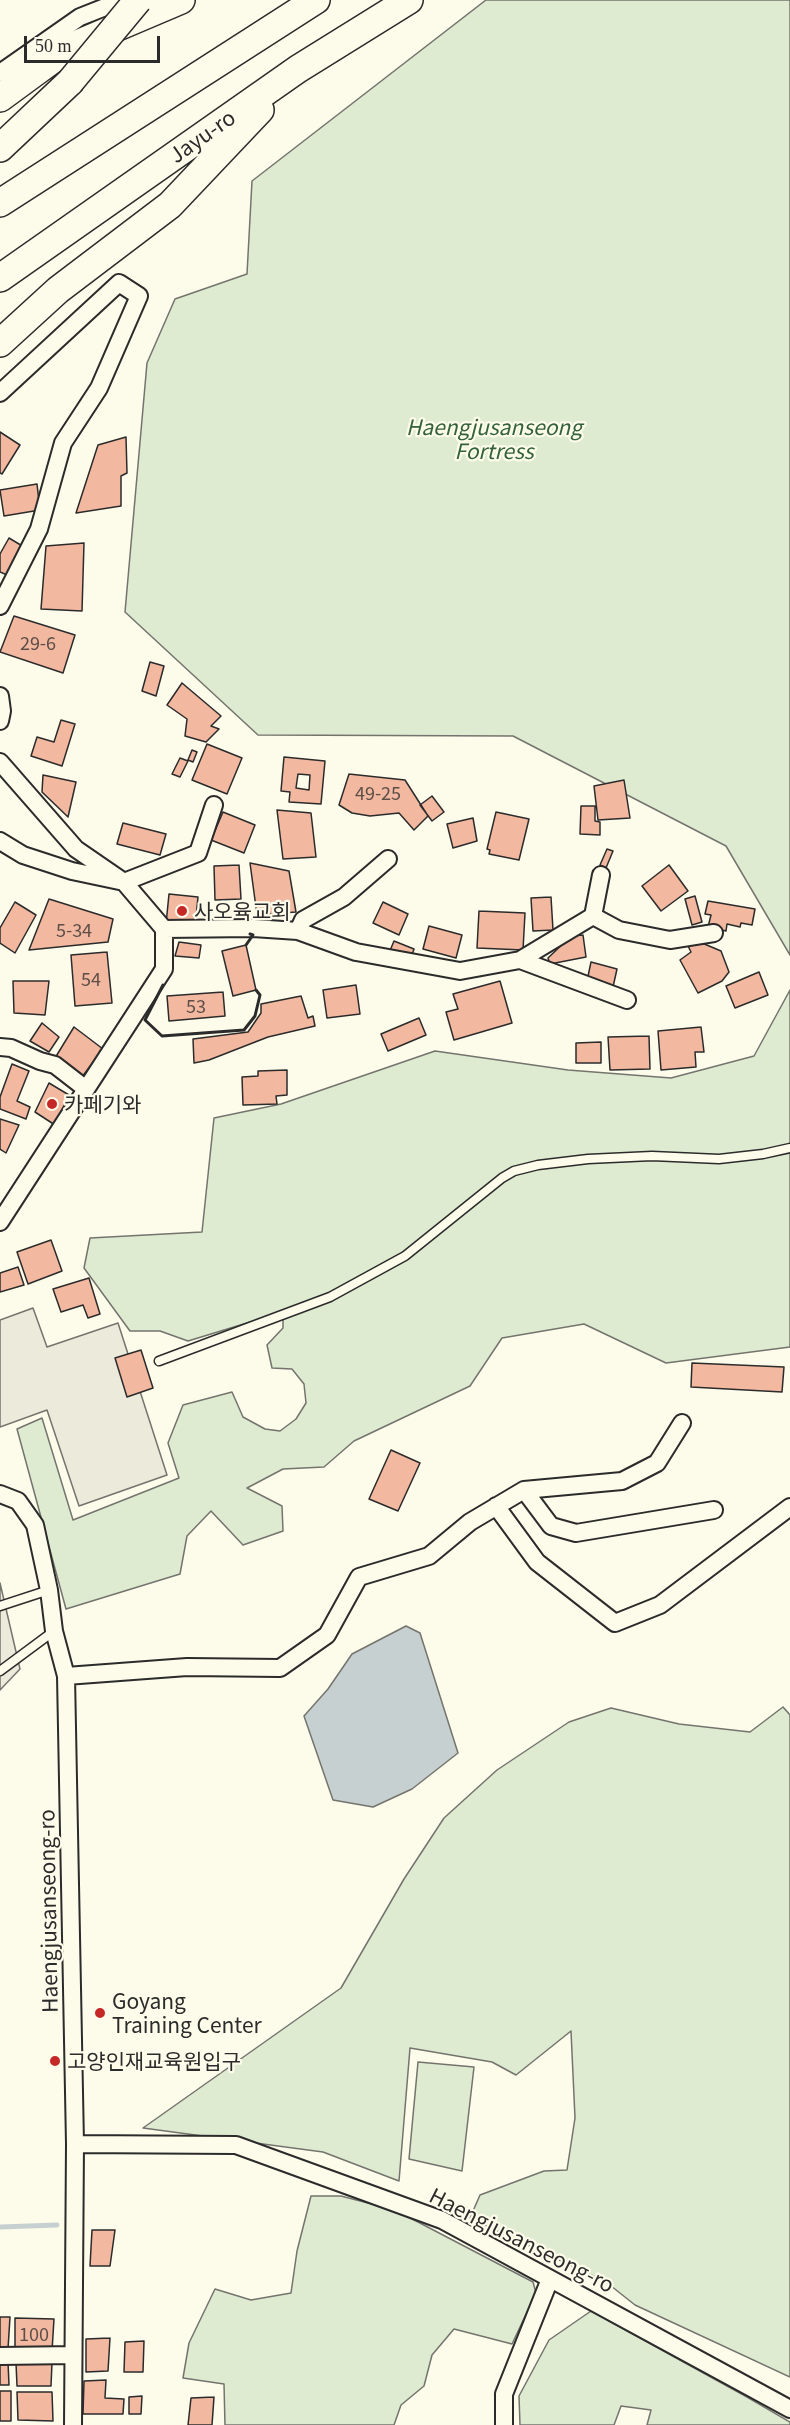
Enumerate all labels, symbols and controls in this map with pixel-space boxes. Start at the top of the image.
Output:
scale bar [27,24,164,62]
text: 50 m [35,36,72,56]
street label: Jayu-ro [164,104,240,168]
park label: Haengjusanseong Fortress [406,414,582,464]
house number: 29-6 [20,632,56,654]
house number: 49-25 [355,782,401,804]
place label: 사오육교회 [194,898,291,924]
marker: 사오육교회 [175,904,189,918]
house number: 5-34 [56,919,92,941]
house number: 54 [81,968,101,990]
house number: 53 [186,995,206,1017]
place label: 카페기와 [64,1091,141,1117]
marker: 카페기와 [45,1097,59,1111]
street label: Haengjusanseong-ro [34,1809,62,2013]
place label: Goyang Training Center [112,1988,262,2038]
marker: Goyang Training Center [93,2006,107,2020]
place label: 고양인재교육원입구 [67,2048,241,2074]
marker: 고양인재교육원입구 [48,2054,62,2068]
street label: Haengjusanseong-ro [425,2182,619,2298]
house number: 100 [19,2323,49,2345]

